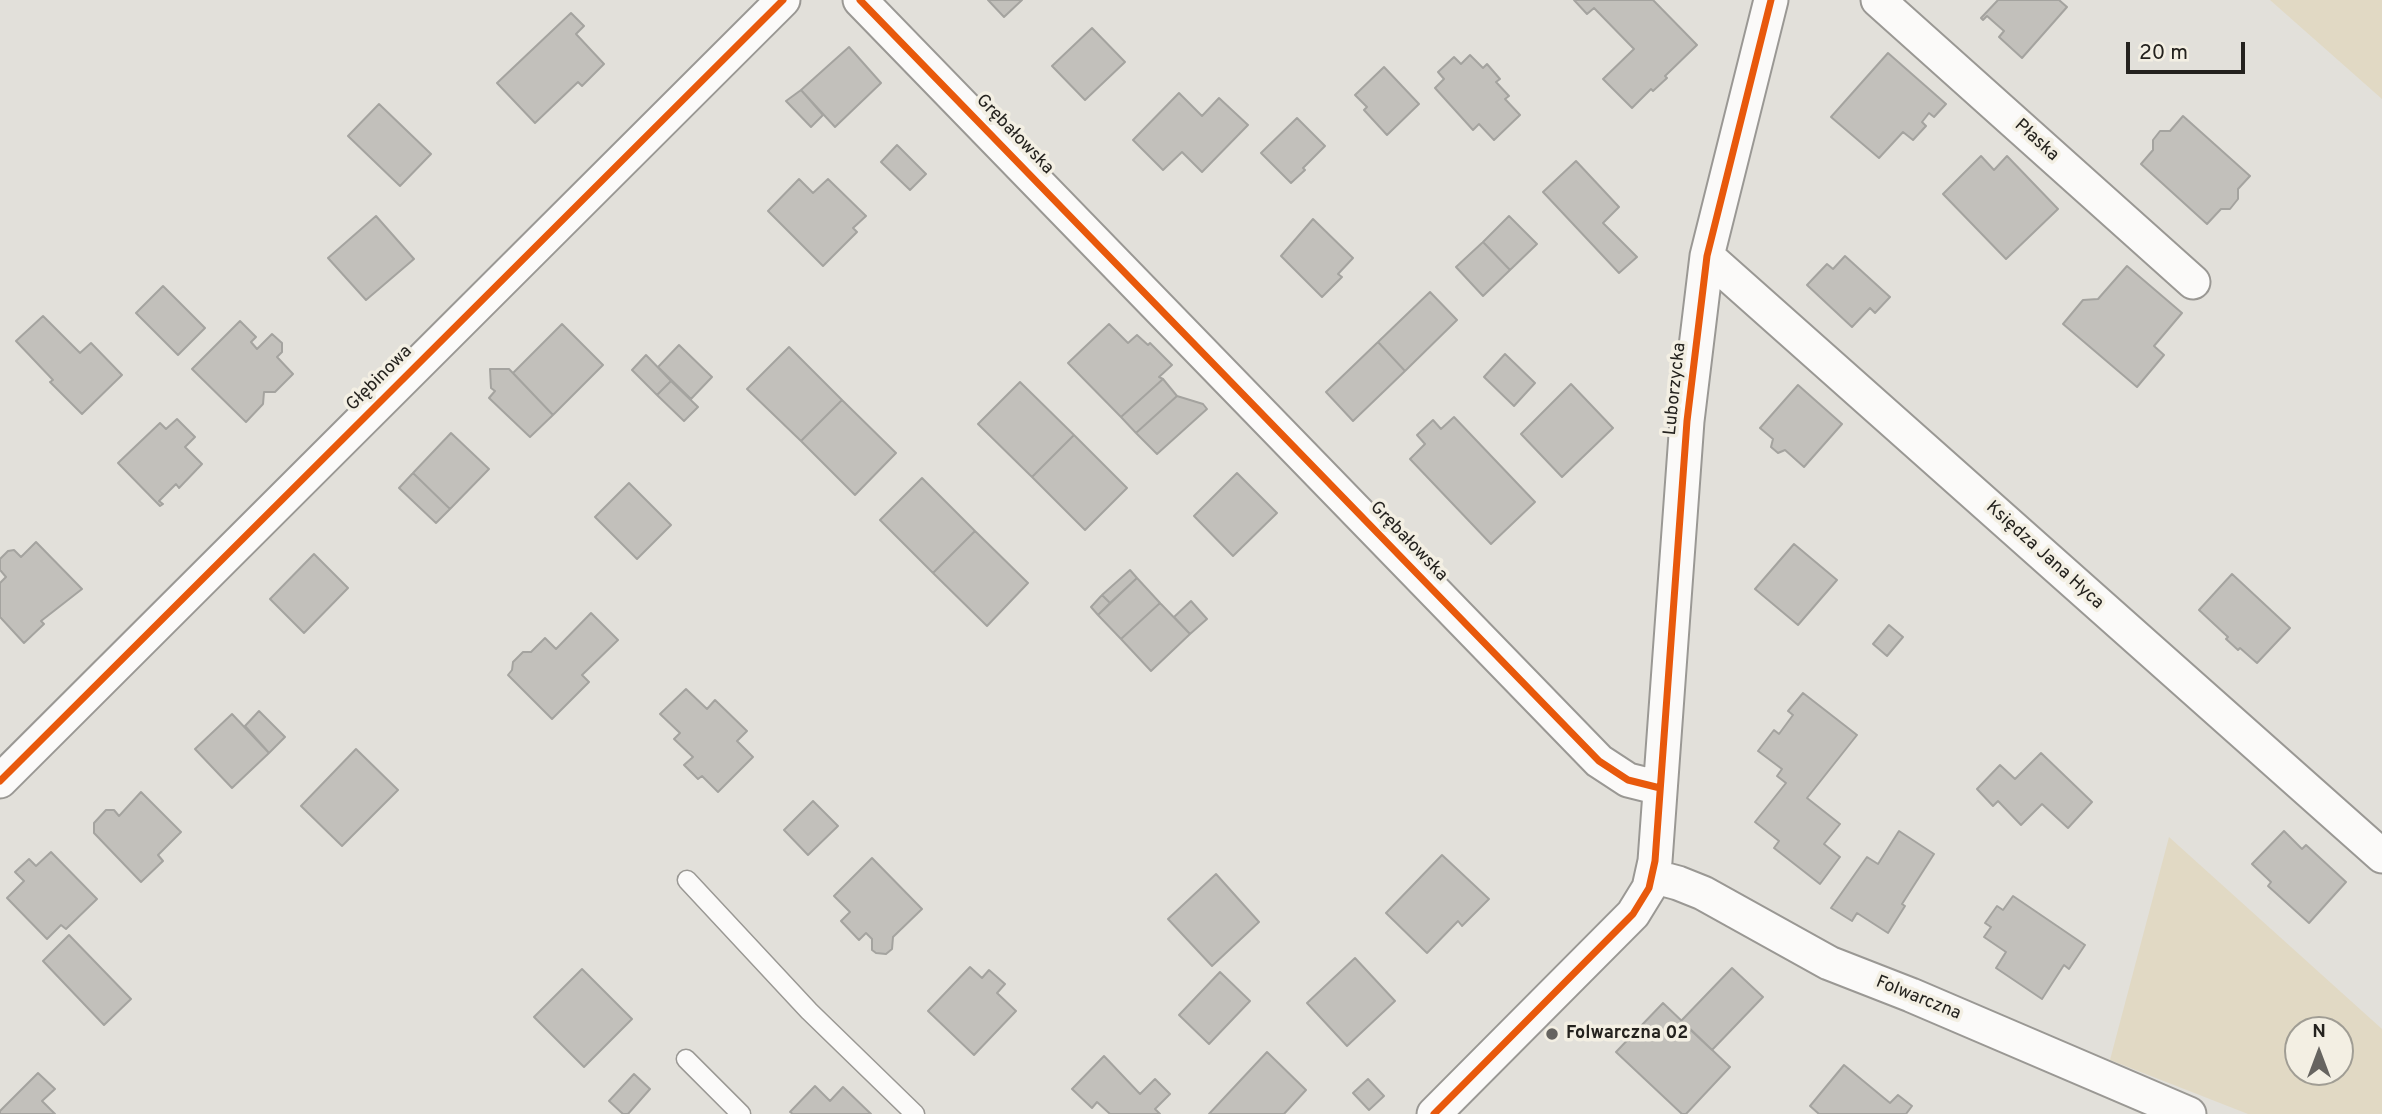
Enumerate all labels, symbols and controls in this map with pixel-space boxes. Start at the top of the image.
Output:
scale bar [2130,28,2249,72]
text: 20 m [2139,40,2188,67]
street label: Grębałowska [971,91,1057,179]
street label: Płaska [2009,115,2063,167]
street label: Luborzycka [1660,341,1692,437]
street label: Głębinowa [343,342,417,416]
street label: Księdza Jana Hyca [1981,497,2107,615]
street label: Grębałowska [1365,498,1451,586]
street label: Folwarczna [1872,972,1964,1026]
north arrow [2284,1016,2354,1086]
text: N [2312,1020,2326,1044]
place label: Folwarczna 02 [1566,1023,1688,1045]
marker: Folwarczna 02 [1544,1026,1560,1042]

